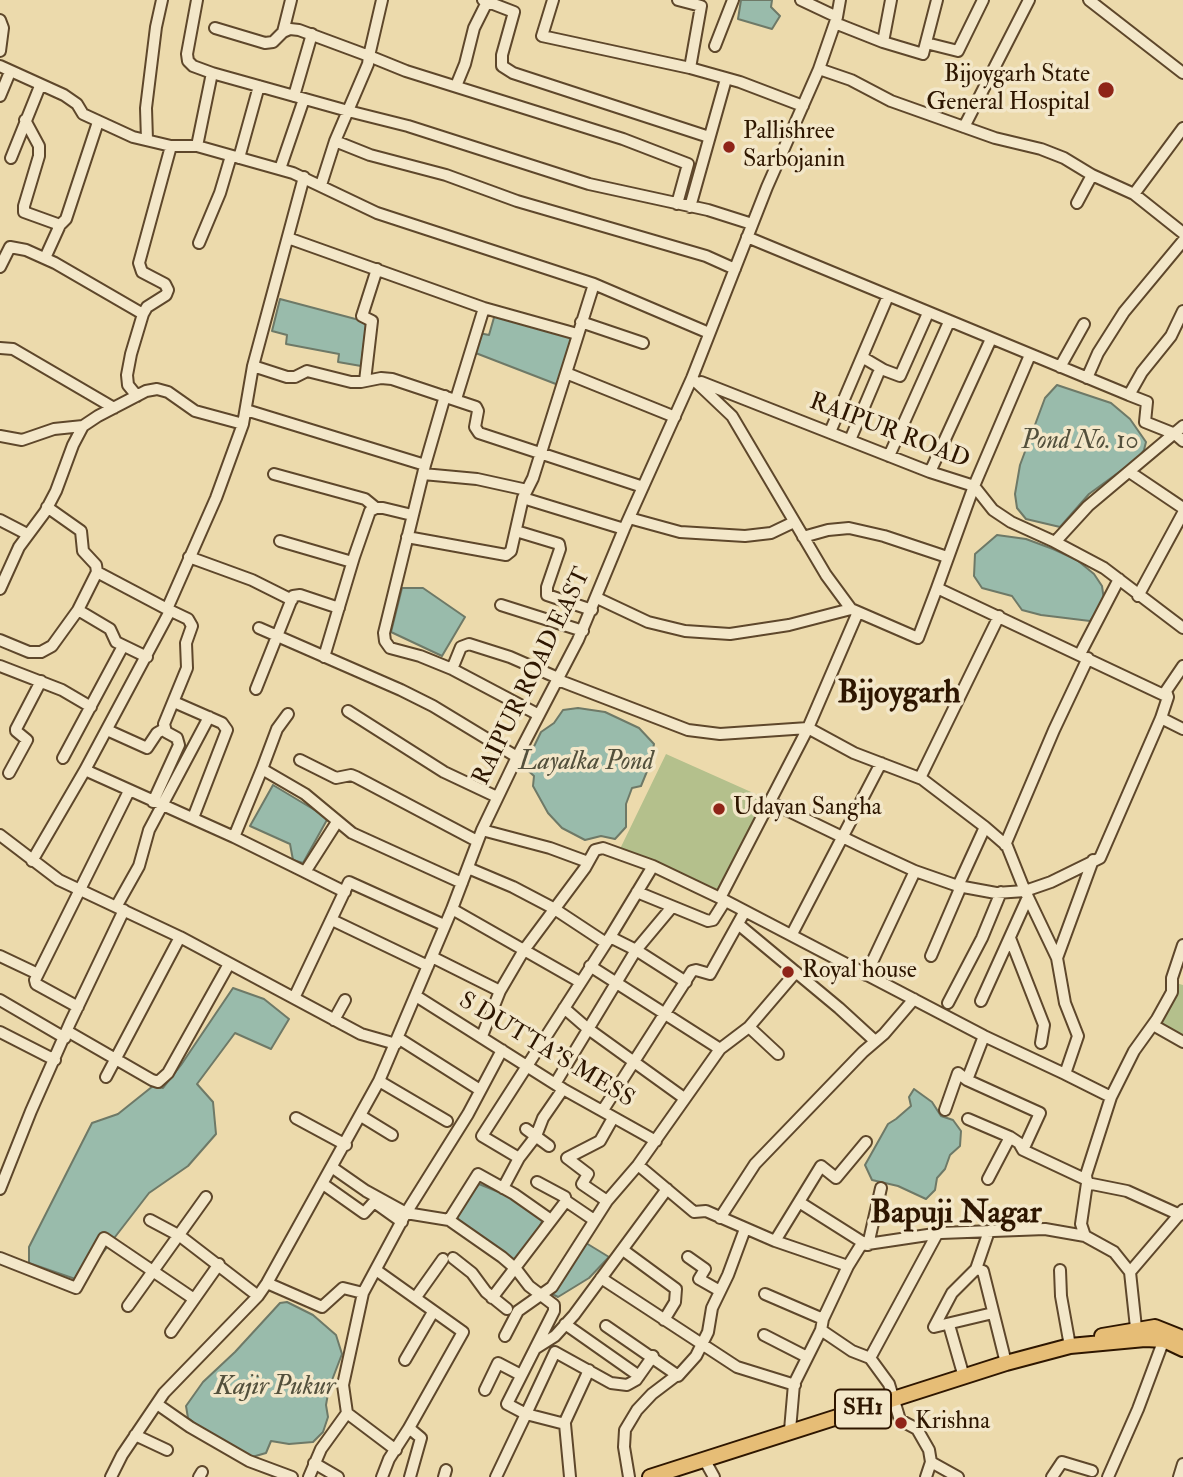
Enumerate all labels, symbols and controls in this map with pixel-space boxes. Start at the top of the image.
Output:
place label: Bijoygarh State General Hospital [926,62,1090,118]
marker: Bijoygarh State General Hospital [1096,80,1116,100]
place label: Pallishree Sarbojanin [743,119,845,175]
marker: Pallishree Sarbojanin [721,139,737,155]
street label: RAIPUR ROAD [805,388,973,476]
water label: Pond No. 10 [1021,426,1139,458]
street label: RAIPUR ROAD EAST [468,564,598,790]
district label: Bijoygarh [837,676,961,714]
water label: Layalka Pond [518,747,654,779]
place label: Udayan Sangha [733,795,882,823]
marker: Udayan Sangha [711,801,727,817]
place label: Royal house [802,958,917,986]
marker: Royal house [780,964,796,980]
street label: S DUTTA'S MESS [453,987,639,1115]
district label: Bapuji Nagar [870,1196,1042,1234]
water label: Kajir Pukur [214,1372,336,1404]
road number: SH1 [835,1390,891,1428]
place label: Krishna [915,1409,990,1437]
marker: Krishna [893,1415,909,1431]

